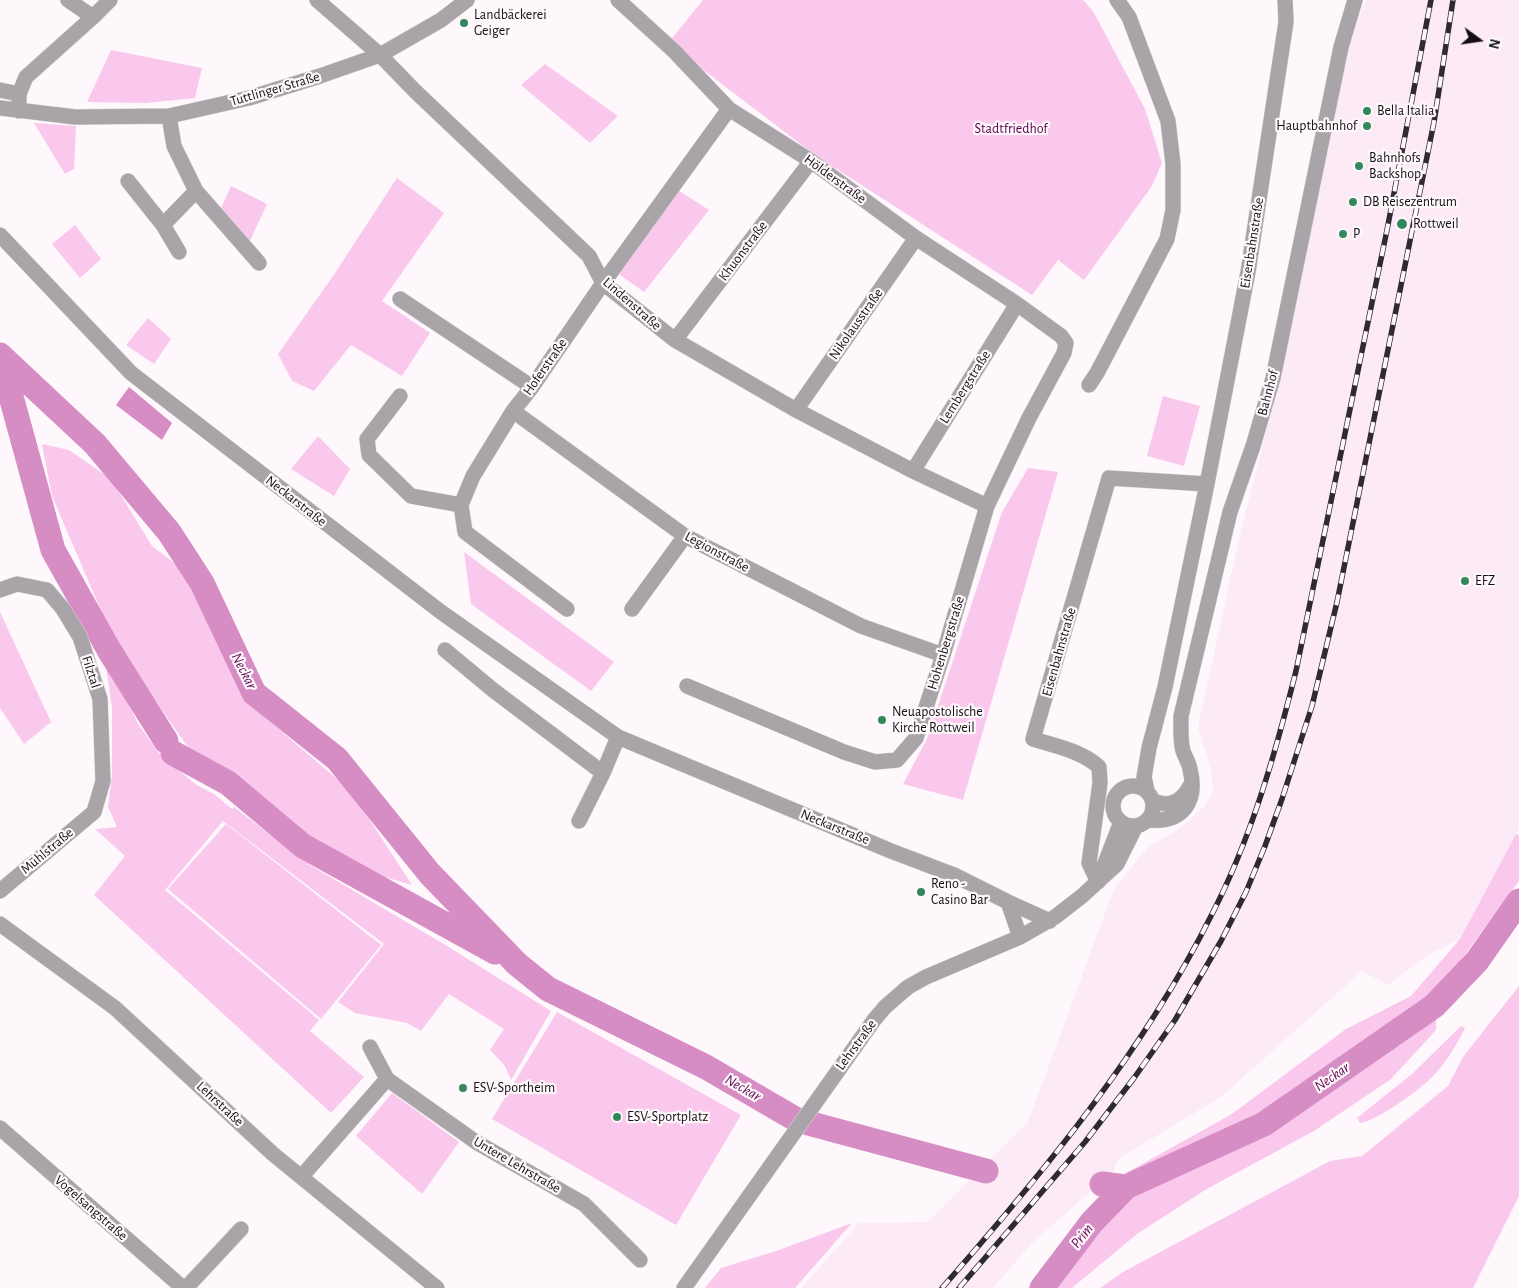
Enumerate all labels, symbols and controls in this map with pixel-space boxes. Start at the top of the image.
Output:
place label: Landbäckerei Geiger [474,7,547,40]
north arrow [1454,15,1504,65]
marker: Landbäckerei Geiger [458,17,470,29]
text: N [1486,37,1502,50]
street label: Tuttlinger Straße [228,68,322,110]
place label: Bella Italia [1377,103,1434,119]
marker: Bella Italia [1361,105,1373,117]
place label: Hauptbahnhof [1276,118,1357,134]
marker: Hauptbahnhof [1361,120,1373,132]
park label: Stadtfriedhof [974,121,1048,137]
place label: Bahnhofs Backshop [1369,150,1421,182]
street label: Hölderstraße [801,151,869,207]
marker: Bahnhofs Backshop [1353,160,1365,172]
place label: DB Reisezentrum [1363,194,1457,210]
street label: Eisenbahnstraße [1237,196,1267,290]
marker: DB Reisezentrum [1347,196,1359,208]
place label: Rottweil [1413,216,1459,232]
marker: Rottweil [1395,217,1409,231]
street label: Khuonstraße [715,218,771,284]
place label: P [1353,226,1360,242]
marker: P [1337,228,1349,240]
street label: Lindenstraße [599,274,665,334]
street label: Nikolausstraße [825,285,887,363]
street label: Hoferstraße [519,335,571,399]
street label: Lembergstraße [936,347,994,427]
street label: Bahnhof [1254,368,1282,418]
street label: Neckarstraße [262,472,330,530]
street label: Legionstraße [682,528,752,576]
place label: EFZ [1475,573,1495,589]
marker: EFZ [1459,575,1471,587]
street label: Hohenbergstraße [924,594,968,692]
street label: Eisenbahnstraße [1038,606,1080,698]
water label: Neckar [227,650,261,692]
street label: Filztal [78,654,104,690]
place label: Neuapostolische Kirche Rottweil [892,704,983,736]
marker: Neuapostolische Kirche Rottweil [876,714,888,726]
street label: Neckarstraße [798,806,872,848]
street label: Mühlstraße [17,824,77,878]
place label: Reno - Casino Bar [931,876,988,909]
marker: Reno - Casino Bar [915,886,927,898]
street label: Lehrstraße [832,1016,880,1074]
water label: Neckar [1311,1059,1353,1095]
water label: Neckar [722,1071,764,1105]
street label: Lehrstraße [193,1078,247,1130]
place label: ESV-Sportheim [473,1080,555,1096]
marker: ESV-Sportheim [457,1082,469,1094]
place label: ESV-Sportplatz [627,1109,708,1125]
marker: ESV-Sportplatz [611,1111,623,1123]
street label: Untere Lehrstraße [470,1133,564,1197]
street label: Vogelsangstraße [51,1172,131,1244]
water label: Prim [1067,1220,1097,1252]

